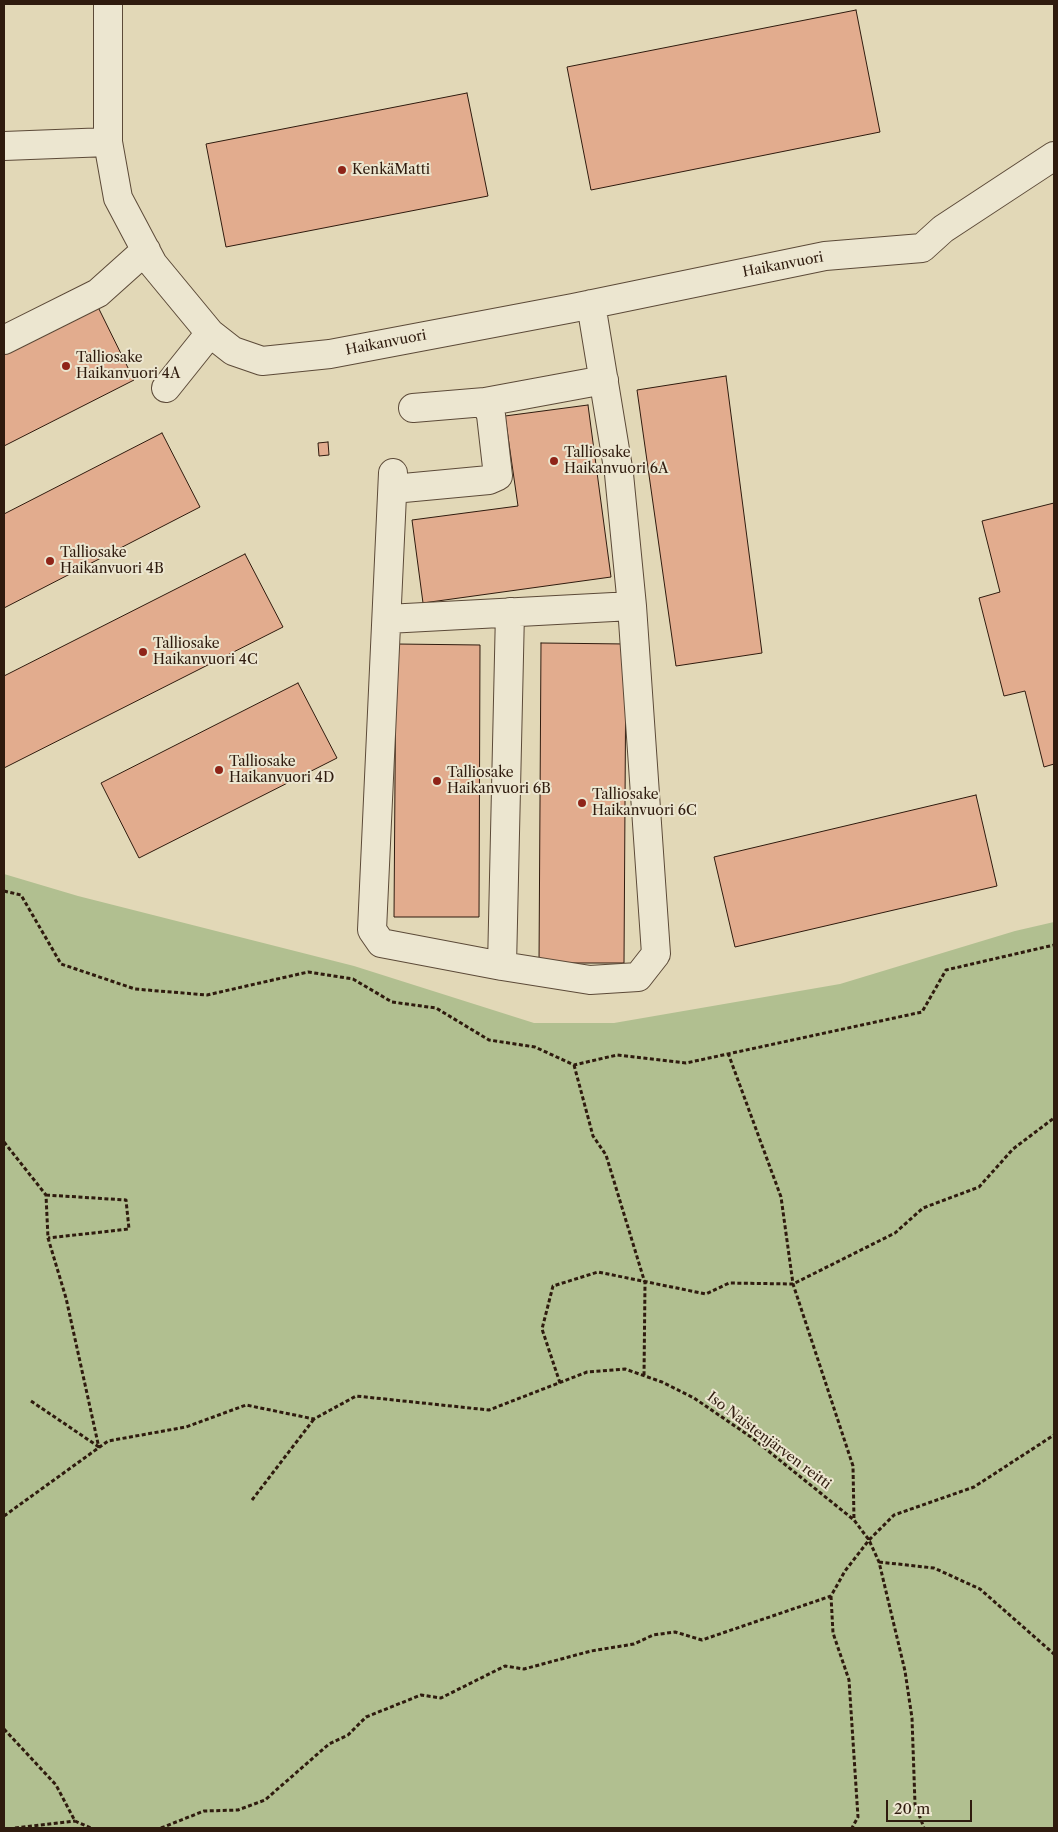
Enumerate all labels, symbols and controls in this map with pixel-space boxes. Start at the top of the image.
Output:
place label: KenkäMatti [352,162,430,178]
marker: KenkäMatti [336,164,348,176]
street label: Haikanvuori [741,249,825,281]
street label: Haikanvuori [344,327,428,359]
place label: Talliosake Haikanvuori 4A [76,350,180,382]
marker: Talliosake Haikanvuori 4A [60,360,72,372]
place label: Talliosake Haikanvuori 6A [564,445,668,478]
marker: Talliosake Haikanvuori 6A [548,455,560,467]
place label: Talliosake Haikanvuori 4B [60,545,164,578]
marker: Talliosake Haikanvuori 4B [44,555,56,567]
place label: Talliosake Haikanvuori 4C [153,636,258,669]
marker: Talliosake Haikanvuori 4C [137,646,149,658]
place label: Talliosake Haikanvuori 4D [229,754,334,786]
marker: Talliosake Haikanvuori 4D [213,764,225,776]
place label: Talliosake Haikanvuori 6B [447,765,551,798]
marker: Talliosake Haikanvuori 6B [431,775,443,787]
place label: Talliosake Haikanvuori 6C [592,787,697,820]
marker: Talliosake Haikanvuori 6C [576,797,588,809]
street label: Iso Naistenjärven reitti [704,1389,834,1493]
scale bar [888,1790,974,1822]
text: 20 m [894,1799,930,1818]

